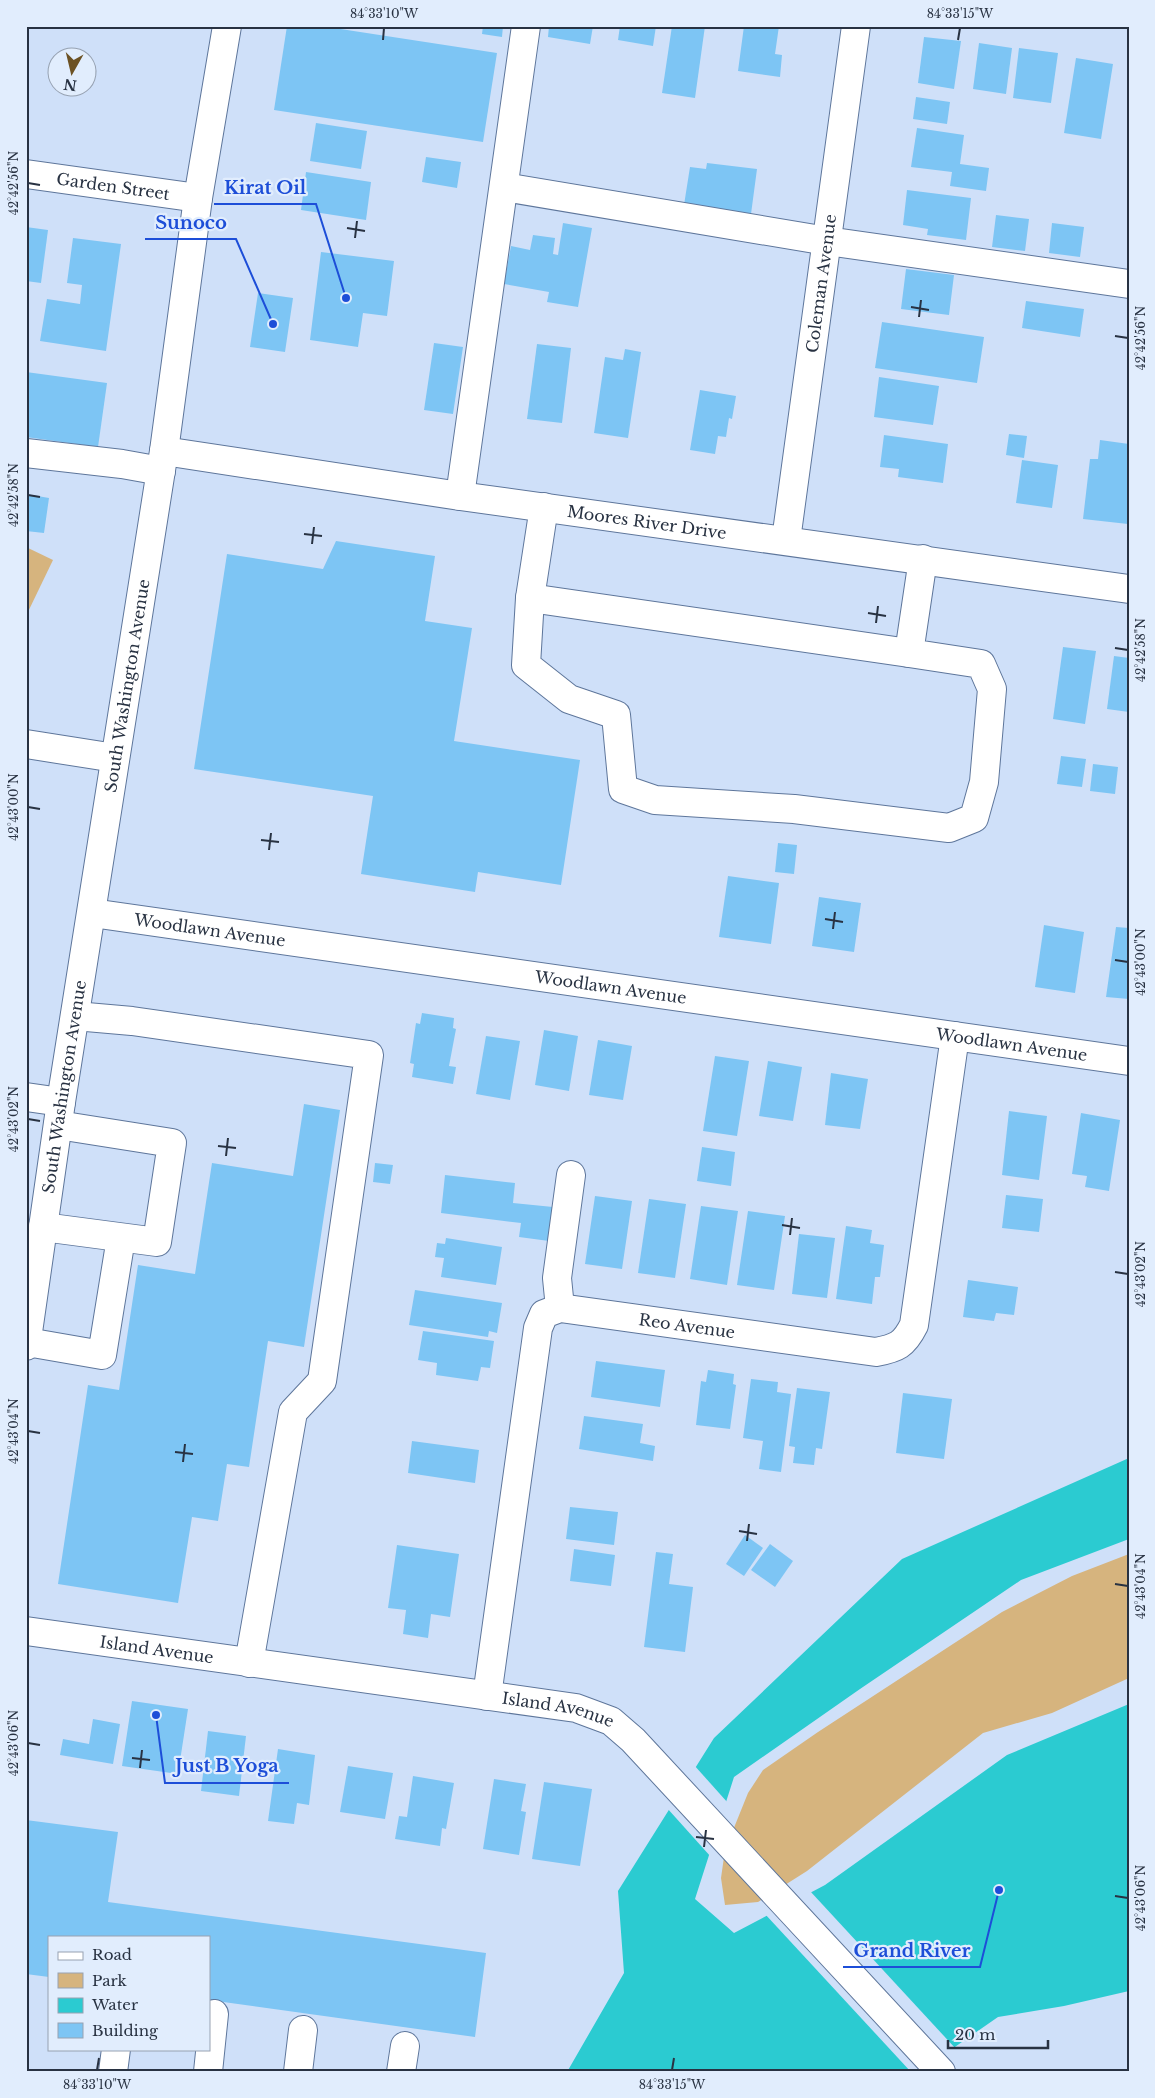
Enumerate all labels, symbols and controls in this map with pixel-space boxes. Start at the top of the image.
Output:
text: 84°33'10"W [350,6,419,21]
text: 84°33'15"W [927,6,994,21]
north arrow [48,48,98,98]
text: N [62,75,78,95]
text: 42°42'56"N [6,151,21,215]
street label: Garden Street [55,168,171,204]
callout: Kirat Oil [214,171,316,204]
text: Kirat Oil [224,177,307,199]
callout: Sunoco [145,206,236,239]
text: Sunoco [155,212,227,234]
street label: Coleman Avenue [802,213,840,354]
text: 42°42'56"N [1133,306,1148,370]
text: 42°42'58"N [6,463,21,527]
street label: Moores River Drive [566,501,728,543]
street label: South Washington Avenue [100,578,154,794]
text: 42°42'58"N [1133,618,1148,682]
text: 42°43'00"N [6,773,21,841]
street label: Woodlawn Avenue [132,909,287,950]
text: 42°43'00"N [1133,928,1148,996]
street label: Woodlawn Avenue [533,966,688,1008]
street label: South Washington Avenue [38,979,90,1195]
street label: Woodlawn Avenue [934,1023,1089,1065]
text: 42°43'02"N [6,1086,21,1152]
text: 42°43'02"N [1133,1241,1148,1307]
street label: Reo Avenue [637,1309,736,1342]
text: 42°43'04"N [6,1398,21,1464]
text: 42°43'04"N [1133,1553,1148,1619]
street label: Island Avenue [99,1631,215,1667]
street label: Island Avenue [501,1688,617,1731]
text: 42°43'06"N [6,1710,21,1776]
callout: Just B Yoga [165,1750,289,1783]
text: Just B Yoga [171,1755,279,1777]
text: 42°43'06"N [1133,1865,1148,1931]
callout: Grand River [843,1934,980,1967]
legend [48,1936,210,2050]
text: Grand River [854,1940,970,1962]
text: Road [92,1945,132,1964]
text: Park [92,1971,128,1990]
text: Water [91,1995,139,2014]
scale bar [948,2018,1048,2050]
text: Building [92,2021,159,2040]
text: 20 m [955,2025,995,2044]
text: 84°33'10"W [63,2077,132,2092]
text: 84°33'15"W [639,2077,706,2092]

